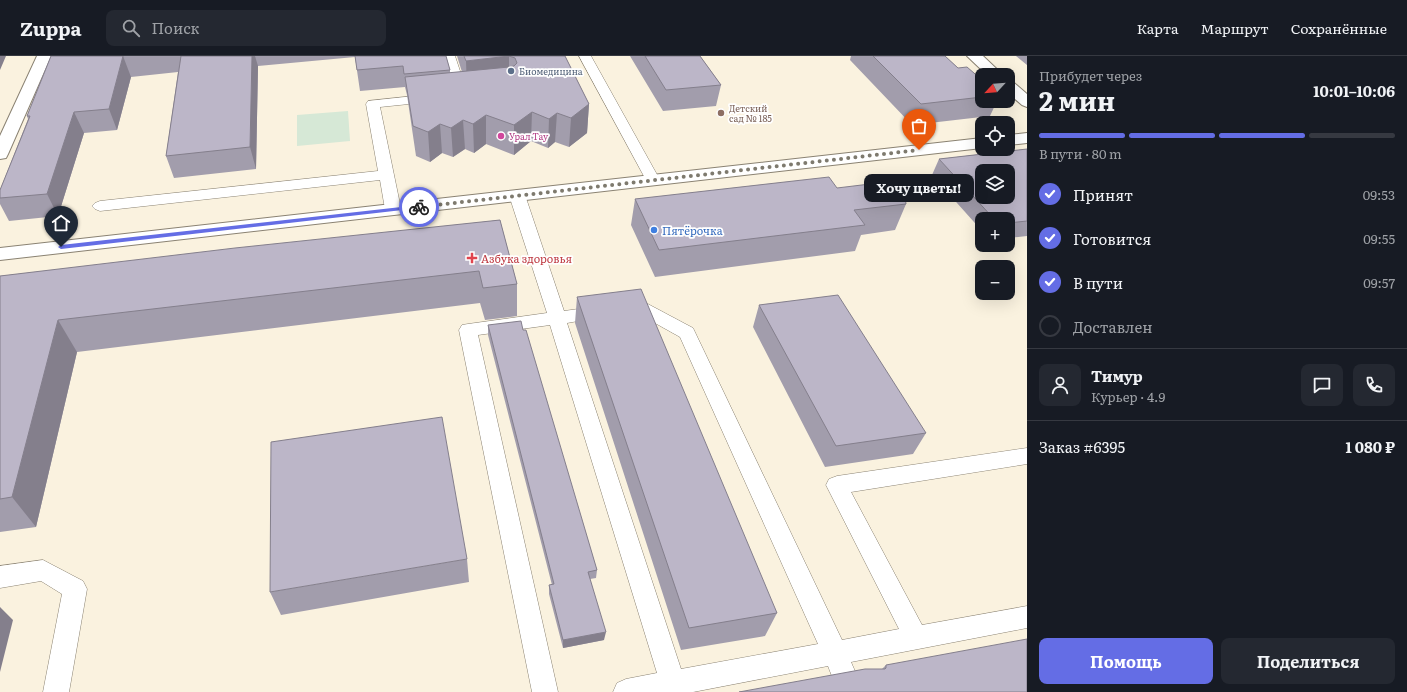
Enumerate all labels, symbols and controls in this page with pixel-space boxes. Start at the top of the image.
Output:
search box [106,10,386,46]
text: Zuppa [20,14,82,42]
text: Поиск [152,16,200,39]
icon: search [120,17,142,39]
text: Карта [1137,18,1179,38]
text: Маршрут [1201,18,1269,38]
text: Сохранённые [1291,18,1387,38]
place label: Биомедицина [519,64,583,78]
marker: Биомедицина [506,66,516,76]
text: Прибудет через [1039,66,1142,85]
north arrow [975,68,1015,108]
map controls [975,68,1015,300]
text: 10:01–10:06 [1313,79,1395,102]
text: 2 мин [1039,80,1115,119]
place label: Детский сад № 185 [729,101,772,125]
marker: Детский сад № 185 [716,108,726,118]
pin [902,109,936,150]
icon: bag [908,115,930,137]
button: locate [975,116,1015,156]
place label: Урал Тау [509,129,549,143]
marker: Урал Тау [496,131,506,141]
text: В пути · 80 m [1039,144,1122,163]
button: layers [975,164,1015,204]
callout: Хочу цветы! [864,174,974,202]
text: Хочу цветы! [877,178,961,197]
icon: check [1039,183,1061,205]
text: Принят [1073,183,1133,206]
text: 09:53 [1363,185,1395,204]
courier [399,187,439,227]
icon: bike [408,196,430,218]
pin [44,206,78,247]
icon: home [50,212,72,234]
button: + [975,212,1015,252]
place label: Пятёрочка [662,222,723,238]
marker: Пятёрочка [649,225,659,235]
icon: check [1039,227,1061,249]
text: Готовится [1073,227,1151,250]
text: 09:55 [1363,229,1395,248]
place label: Азбука здоровья [481,250,572,266]
marker: Азбука здоровья [466,252,478,264]
button: − [975,260,1015,300]
icon: check [1039,271,1061,293]
text: В пути [1073,271,1123,294]
text: 09:57 [1363,273,1395,292]
text: Доставлен [1073,315,1152,338]
button: person [1039,364,1081,406]
text: Тимур [1091,364,1143,387]
button: chat [1301,364,1343,406]
button: phone [1353,364,1395,406]
text: Курьер · 4.9 [1091,387,1165,406]
text: Заказ #6395 [1039,435,1125,458]
text: 1 080 ₽ [1345,435,1395,458]
button: Помощь [1039,638,1213,684]
button: Поделиться [1221,638,1395,684]

